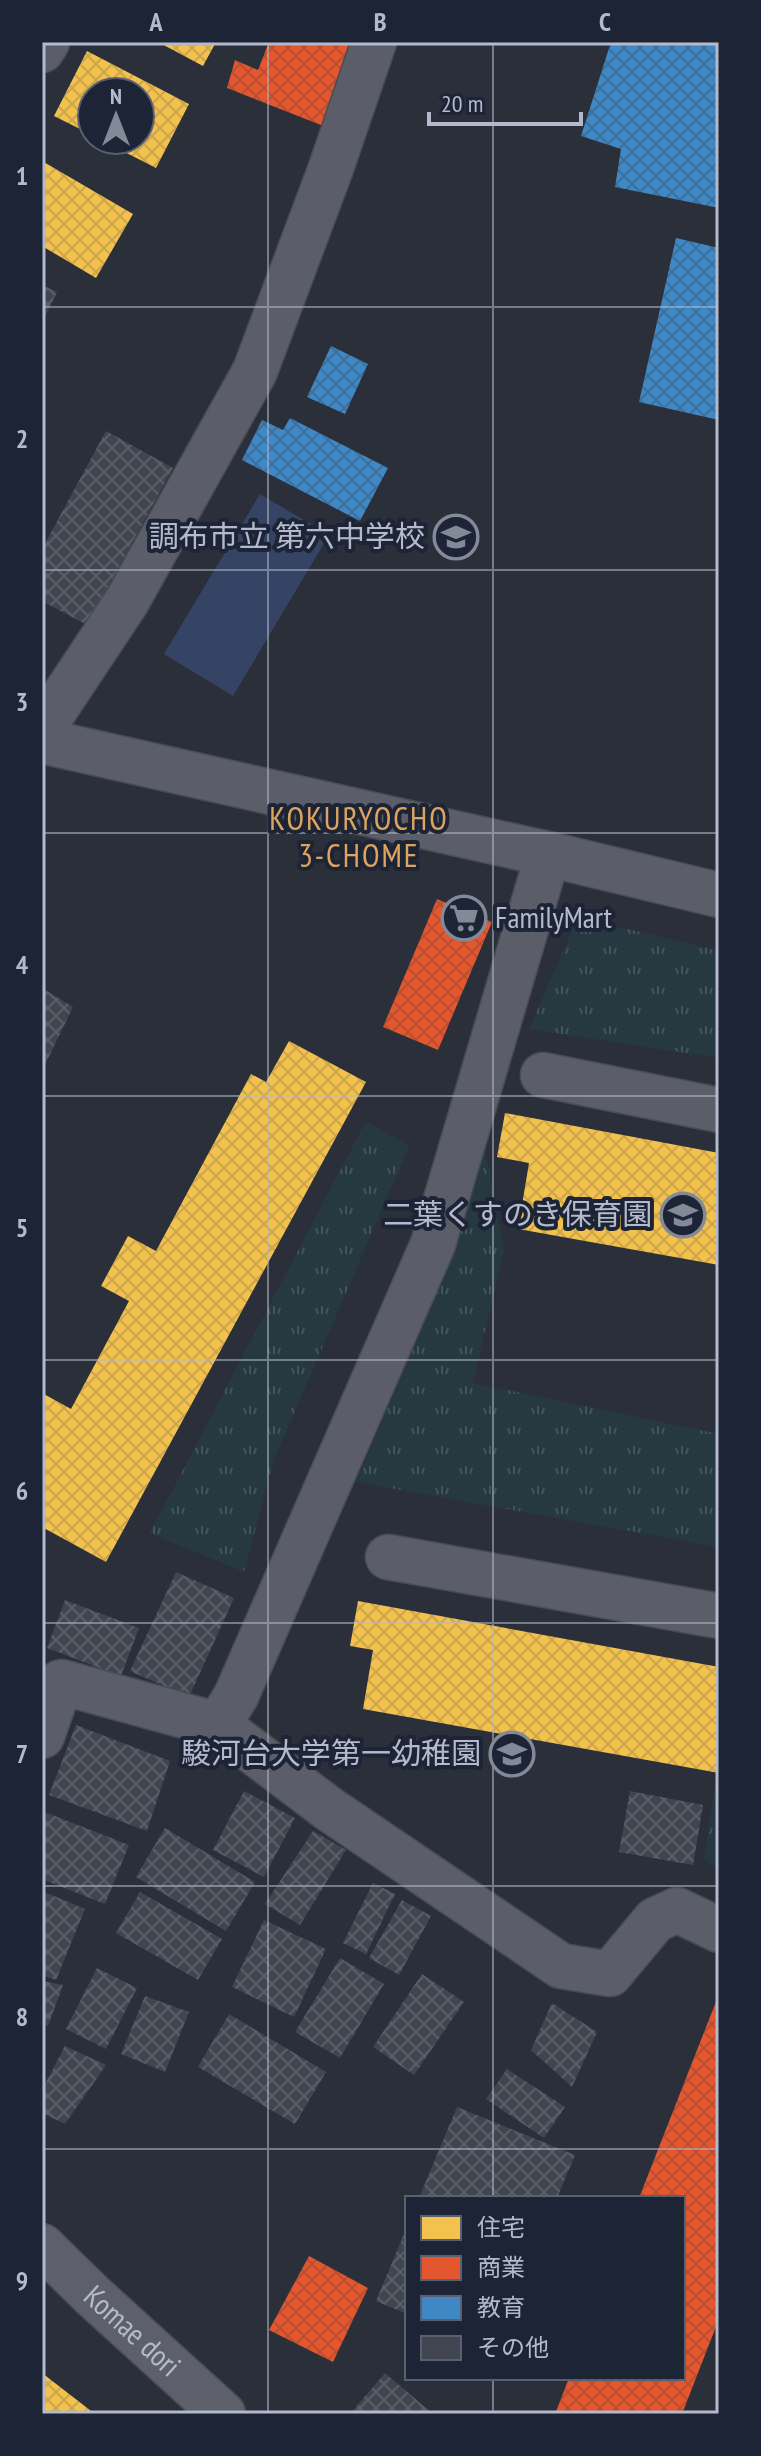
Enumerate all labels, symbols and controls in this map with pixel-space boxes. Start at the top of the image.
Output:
text: A [148,5,163,38]
text: B [374,5,387,38]
text: C [599,5,611,38]
north arrow [76,76,156,156]
scale bar [429,76,581,126]
text: N [110,82,122,110]
text: 20 m [441,88,483,119]
text: 1 [16,159,28,192]
text: 2 [16,422,28,455]
school or university icon: 調布市立 第六中学校 [432,513,480,561]
place label: 調布市立 第六中学校 [149,516,425,555]
text: 3 [16,685,28,718]
district label: KOKURYOCHO 3-CHOME [269,797,449,876]
supermarket icon: FamilyMart [440,894,488,942]
place label: FamilyMart [495,897,613,936]
text: 4 [16,948,29,981]
school or university icon: 二葉くすのき保育園 [659,1191,707,1239]
place label: 二葉くすのき保育園 [383,1194,652,1233]
text: 5 [16,1211,28,1244]
text: 6 [16,1474,28,1507]
school or university icon: 駿河台大学第一幼稚園 [488,1730,536,1778]
place label: 駿河台大学第一幼稚園 [181,1733,481,1772]
text: 7 [16,1737,28,1770]
text: 8 [16,2000,28,2033]
legend [405,2196,685,2380]
text: 住宅 [477,2212,525,2243]
text: 商業 [477,2252,525,2283]
text: 9 [16,2264,28,2297]
street label: Komae dori [76,2276,190,2384]
text: 教育 [477,2292,525,2323]
text: その他 [477,2332,549,2363]

